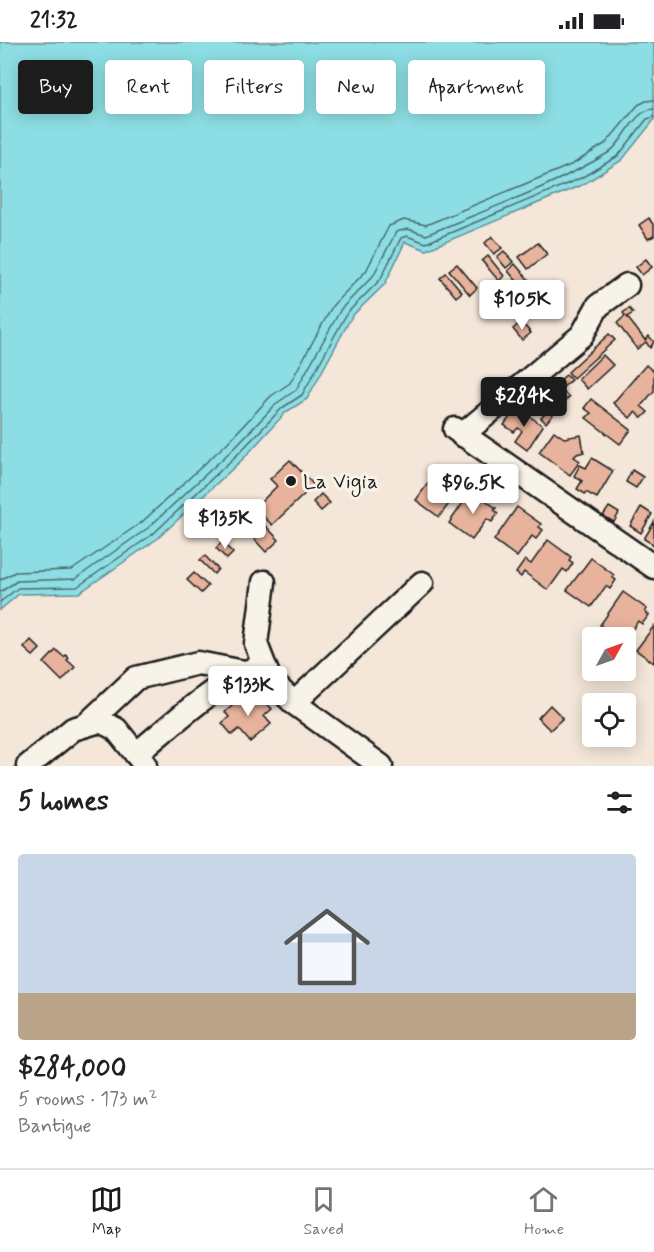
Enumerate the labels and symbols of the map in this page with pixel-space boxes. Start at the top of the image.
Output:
pin: $105K [480,280,564,331]
pin: $284K [482,377,566,428]
pin: $96.5K [424,464,522,515]
place label: La Vigia [303,468,378,497]
marker: La Vigia [284,474,298,488]
pin: $135K [183,499,267,550]
north arrow [582,627,636,681]
pin: $133K [206,666,290,717]

